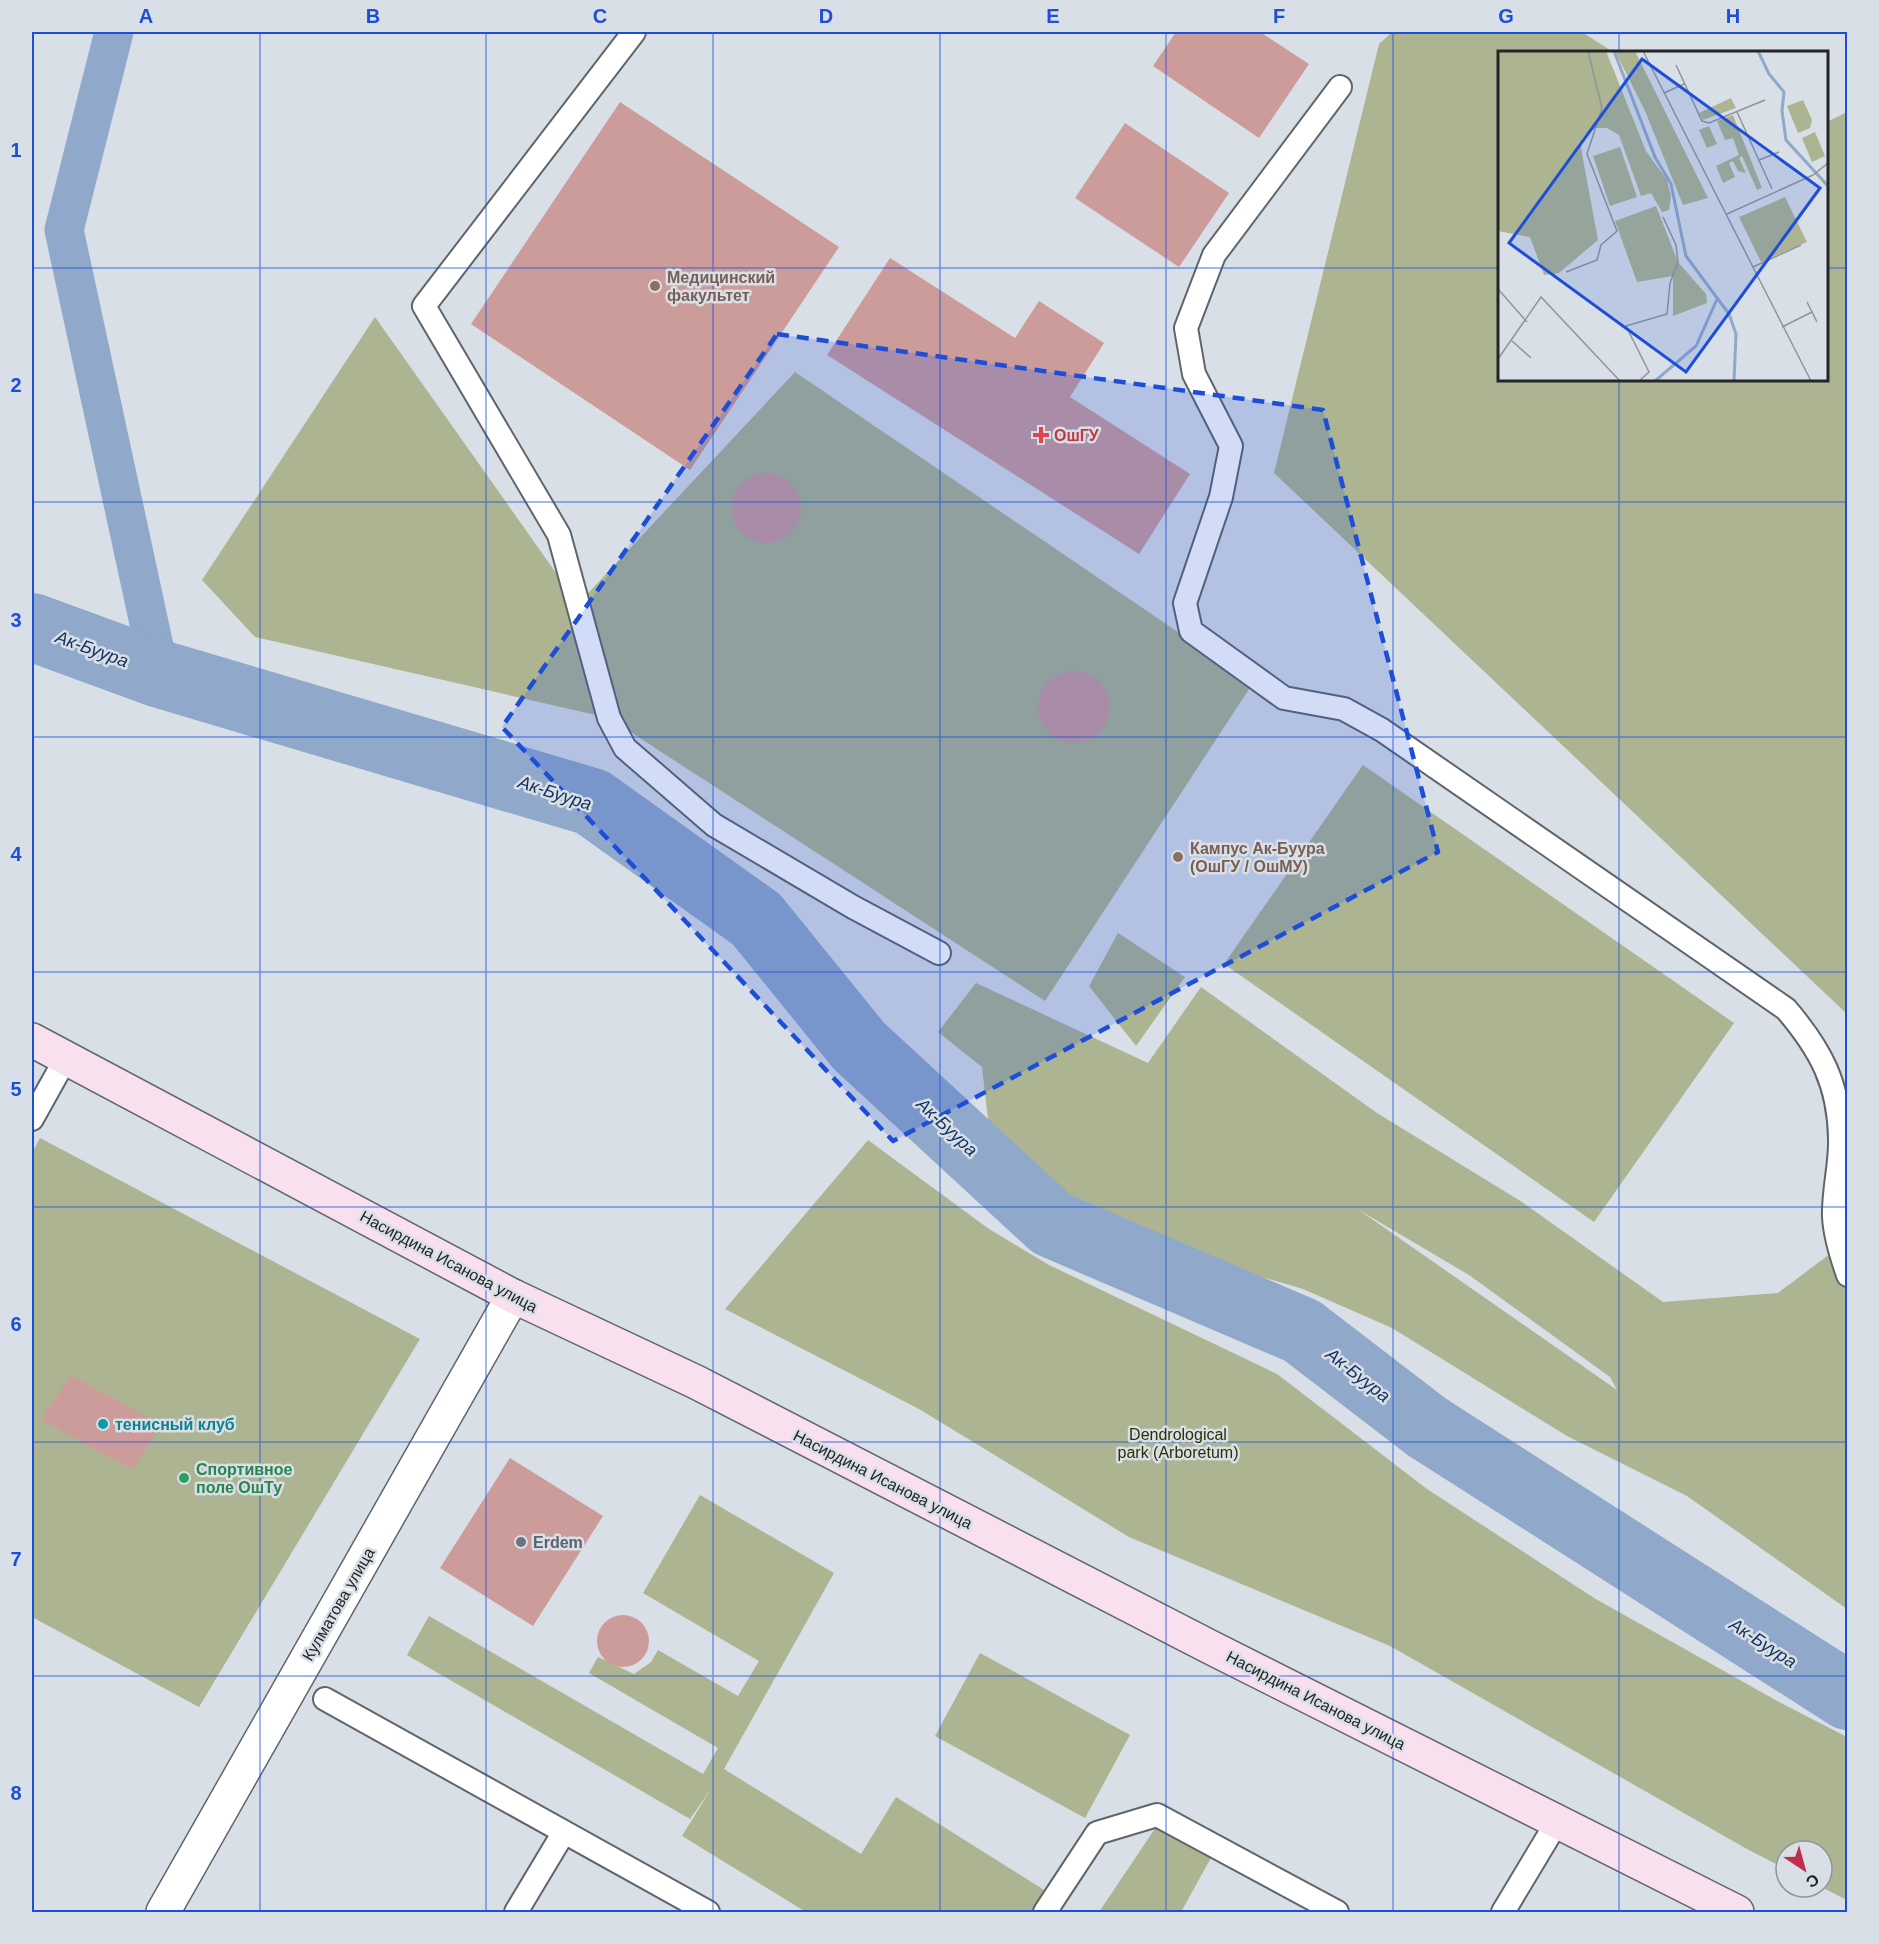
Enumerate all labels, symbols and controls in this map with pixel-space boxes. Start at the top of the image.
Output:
text: A [139,5,153,27]
text: B [366,5,380,27]
text: C [593,5,607,27]
text: D [819,5,833,27]
text: E [1046,5,1060,27]
text: F [1273,5,1285,27]
text: G [1498,5,1514,27]
text: H [1726,5,1740,27]
inset map [1498,51,1828,381]
text: 1 [10,139,22,161]
place label: Медицинский факультет [667,269,775,304]
marker: Медицинский факультет [648,279,662,293]
text: 2 [10,374,22,396]
marker: ОшГУ [1032,426,1050,444]
place label: ОшГУ [1054,427,1100,444]
text: 3 [10,609,22,631]
water label: Ак-Буура [52,626,131,671]
water label: Ак-Буура [515,771,594,814]
place label: Кампус Ак-Буура (ОшГУ / ОшМУ) [1190,840,1325,875]
text: 4 [10,843,22,865]
marker: Кампус Ак-Буура (ОшГУ / ОшМУ) [1171,850,1185,864]
text: 5 [10,1078,22,1100]
water label: Ак-Буура [912,1093,982,1160]
street label: Насирдина Исанова улица [357,1207,540,1316]
text: 6 [10,1313,22,1335]
water label: Ак-Буура [1321,1343,1394,1406]
place label: тенисный клуб [115,1416,235,1433]
marker: тенисный клуб [96,1417,110,1431]
park label: Dendrological park (Arboretum) [1118,1426,1238,1461]
street label: Насирдина Исанова улица [791,1427,975,1532]
place label: Спортивное поле ОшТу [196,1461,293,1496]
marker: Спортивное поле ОшТу [177,1471,191,1485]
place label: Erdem [533,1534,583,1551]
marker: Erdem [514,1535,528,1549]
street label: Кулматова улица [299,1545,378,1664]
text: 7 [10,1548,22,1570]
water label: Ак-Буура [1725,1613,1800,1672]
street label: Насирдина Исанова улица [1224,1648,1408,1753]
text: 8 [10,1782,22,1804]
north arrow [1774,1839,1834,1899]
text: С [1802,1870,1822,1891]

